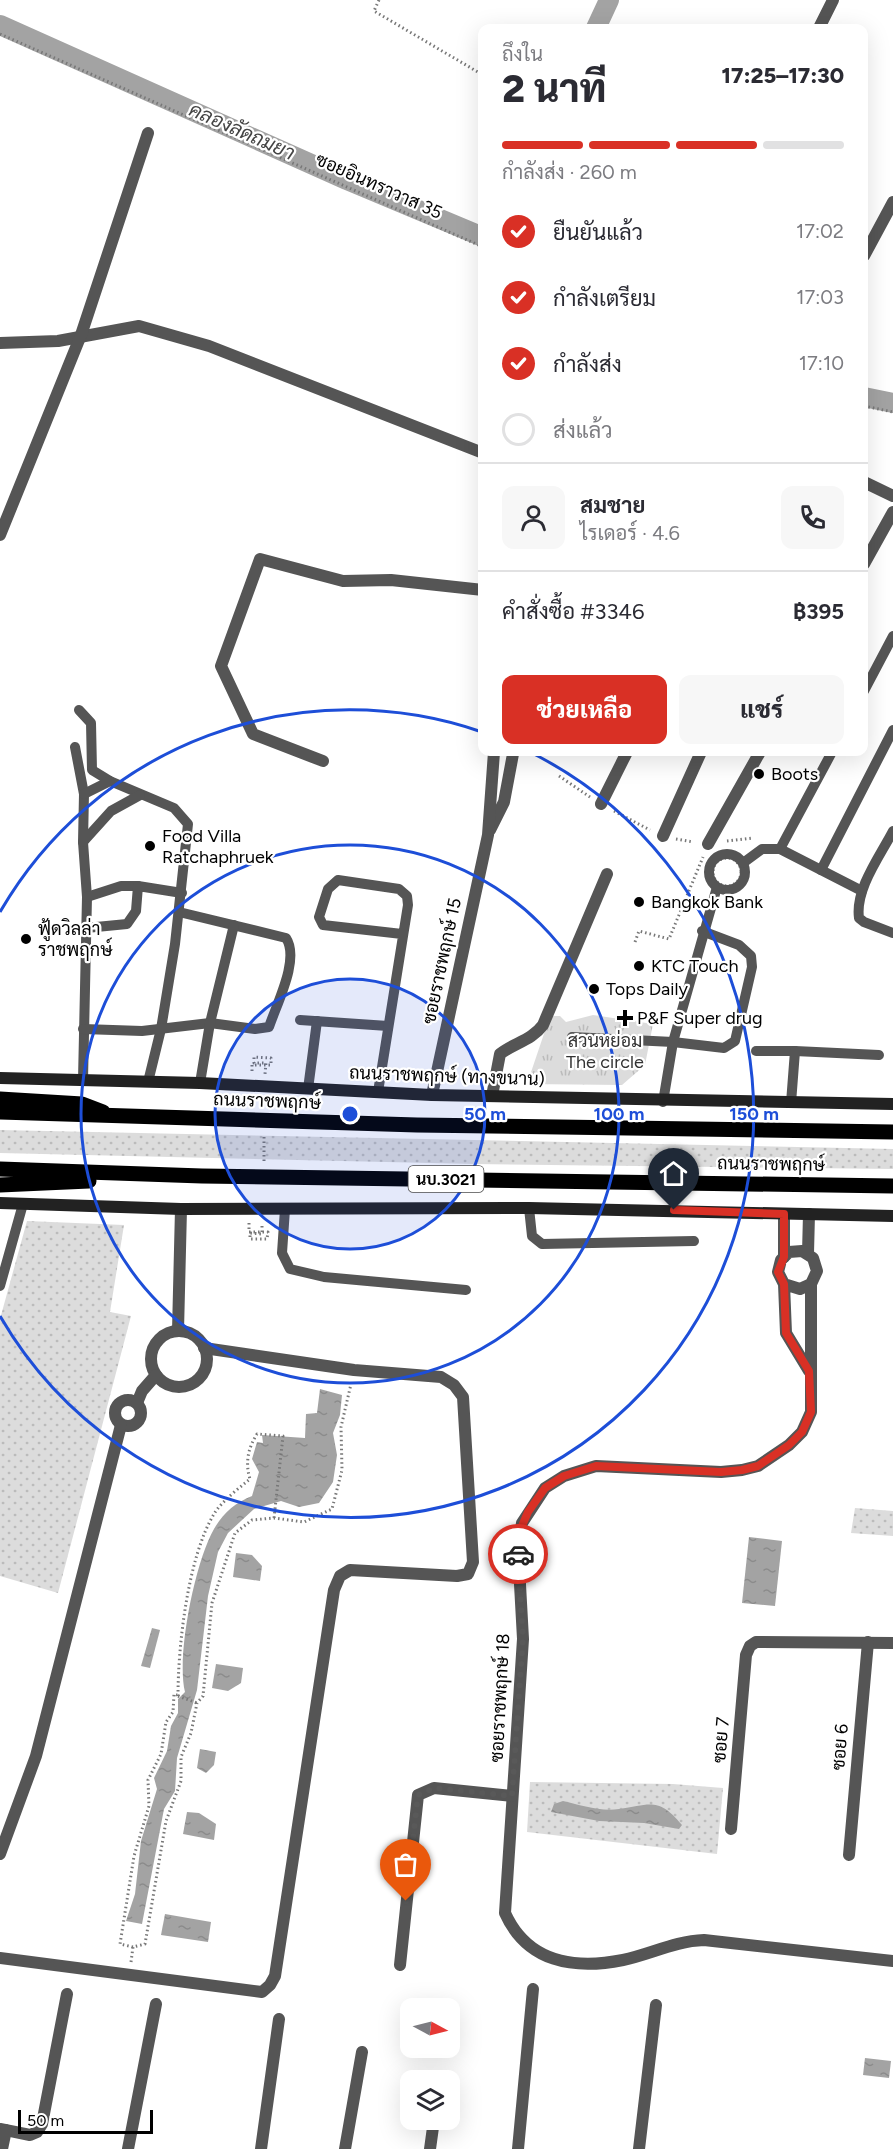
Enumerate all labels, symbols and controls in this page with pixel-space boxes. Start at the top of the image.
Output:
text: ถึงใน [502,42,543,66]
text: 17:25–17:30 [722,62,844,89]
text: 2 นาที [502,65,606,112]
water label: คลองลัดถมยา [186,97,298,165]
street label: ซอยอินทราวาส 35 [312,148,446,224]
text: กำลังส่ง · 260 m [502,160,637,184]
icon: check [502,215,535,248]
text: ยืนยันแล้ว [553,219,643,246]
text: 17:02 [796,219,844,243]
icon: check [502,281,535,314]
text: กำลังเตรียม [553,285,656,312]
text: 17:03 [796,285,844,309]
icon: check [502,347,535,380]
text: กำลังส่ง [553,351,622,378]
text: 17:10 [799,351,844,375]
text: ส่งแล้ว [553,417,613,444]
button: person [502,486,565,549]
button: phone [781,486,844,549]
text: สมชาย [580,492,646,519]
text: ไรเดอร์ · 4.6 [580,521,680,545]
text: คำสั่งซื้อ #3346 [502,598,644,625]
text: ฿395 [793,598,844,625]
button: ช่วยเหลือ [502,675,667,744]
button: แชร์ [679,675,844,744]
place label: Boots [771,763,818,785]
marker: Boots [752,767,766,781]
place label: Food Villa Ratchaphruek [162,825,274,868]
marker: Food Villa Ratchaphruek [143,839,157,853]
place label: Bangkok Bank [651,891,763,913]
street label: ซอยราชพฤกษ์ 15 [416,895,466,1026]
marker: Bangkok Bank [632,895,646,909]
place label: ฟู้ดวิลล่า ราชพฤกษ์ [38,917,113,961]
marker: ฟู้ดวิลล่า ราชพฤกษ์ [19,932,33,946]
place label: KTC Touch [651,955,738,977]
marker: KTC Touch [632,959,646,973]
place label: Tops Daily [606,978,688,1000]
marker: Tops Daily [587,982,601,996]
place label: P&F Super drug [637,1007,763,1029]
marker: P&F Super drug [618,1011,632,1025]
park label: สวนหย่อม The circle [566,1029,644,1073]
street label: ถนนราชพฤกษ์ (ทางขนาน) [349,1060,545,1090]
street label: ถนนราชพฤกษ์ [213,1086,322,1114]
text: 50 m [464,1103,506,1125]
text: 100 m [594,1103,644,1125]
text: 150 m [729,1103,779,1125]
centre of rings [340,1104,360,1124]
pin [648,1148,699,1210]
street label: ถนนราชพฤกษ์ [717,1150,826,1176]
icon: home [657,1157,690,1190]
road number: นบ.3021 [408,1166,484,1192]
courier [488,1524,548,1584]
icon: car [502,1538,535,1571]
street label: ซอยราชพฤกษ์ 18 [484,1633,514,1763]
street label: ซอย 7 [708,1716,734,1764]
street label: ซอย 6 [827,1723,853,1771]
pin [380,1839,431,1901]
icon: bag [389,1848,422,1881]
north arrow [400,1998,460,2058]
map controls [400,1998,460,2130]
button: layers [400,2070,460,2130]
scale bar [18,2107,153,2134]
text: 50 m [27,2111,64,2130]

